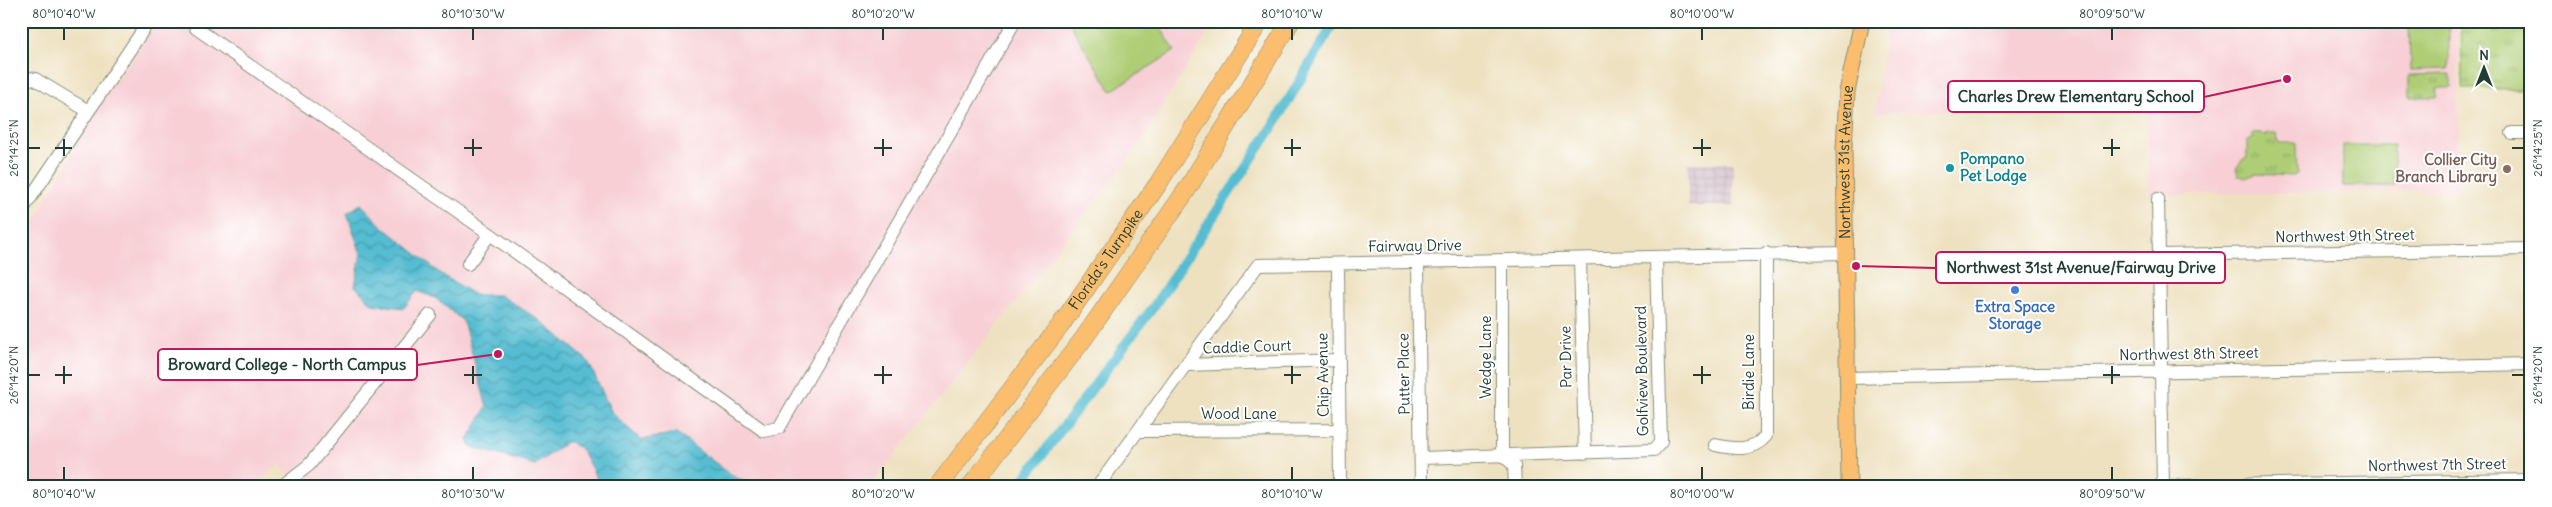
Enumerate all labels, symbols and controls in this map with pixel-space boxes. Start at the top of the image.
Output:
text: 80°10'40"W [32,6,96,21]
text: 80°10'30"W [441,6,505,21]
text: 80°10'20"W [851,6,915,21]
text: 80°10'10"W [1261,6,1323,21]
text: 80°10'00"W [1670,6,1734,21]
text: 80°09'50"W [2079,6,2145,21]
north arrow [2460,42,2510,92]
text: N [2479,46,2489,64]
callout: Charles Drew Elementary School [1948,81,2204,112]
street label: Northwest 31st Avenue [1834,83,1857,239]
text: Charles Drew Elementary School [1958,86,2194,107]
text: 26°14'25"N [6,119,21,177]
text: 26°14'25"N [2530,119,2545,177]
place label: Pompano Pet Lodge [1960,149,2027,186]
place label: Collier City Branch Library [2395,150,2497,187]
marker: Pompano Pet Lodge [1944,162,1956,174]
marker: Collier City Branch Library [2501,163,2513,175]
street label: Florida's Turnpike [1064,205,1147,313]
street label: Northwest 9th Street [2275,225,2415,246]
street label: Fairway Drive [1368,235,1462,256]
callout: Northwest 31st Avenue/Fairway Drive [1936,252,2225,283]
text: Northwest 31st Avenue/Fairway Drive [1946,257,2216,278]
marker: Extra Space Storage [2009,284,2021,296]
place label: Extra Space Storage [1975,297,2055,334]
street label: Golfview Boulevard [1631,305,1652,436]
street label: Wedge Lane [1476,315,1495,399]
street label: Par Drive [1555,326,1576,388]
street label: Chip Avenue [1312,333,1333,417]
street label: Putter Place [1393,333,1414,415]
street label: Birdie Lane [1739,334,1758,410]
street label: Caddie Court [1202,335,1292,358]
street label: Northwest 8th Street [2119,343,2259,364]
text: 26°14'20"N [6,346,21,404]
text: 26°14'20"N [2530,346,2545,404]
callout: Broward College - North Campus [158,349,417,380]
text: Broward College - North Campus [168,354,406,375]
street label: Wood Lane [1201,404,1277,423]
street label: Northwest 7th Street [2368,454,2506,475]
text: 80°10'40"W [32,486,96,501]
text: 80°10'30"W [441,486,505,501]
text: 80°10'20"W [851,486,915,501]
text: 80°10'10"W [1261,486,1323,501]
text: 80°10'00"W [1670,486,1734,501]
text: 80°09'50"W [2079,486,2145,501]

